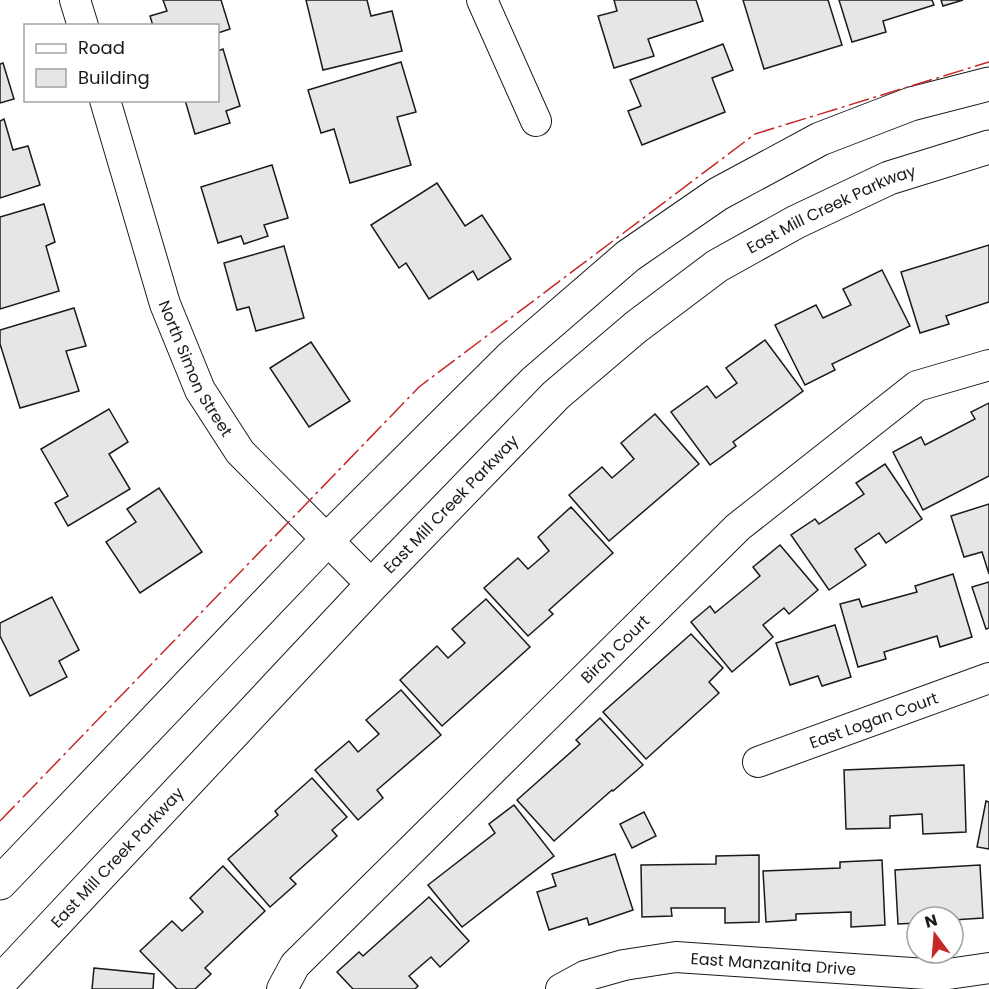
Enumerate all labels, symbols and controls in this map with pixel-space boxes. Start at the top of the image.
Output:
legend [24,24,219,102]
text: Road [78,35,125,60]
text: Building [78,65,150,90]
street label: East Mill Creek Parkway [743,159,919,259]
street label: North Simon Street [153,297,238,441]
street label: East Mill Creek Parkway [378,430,524,579]
street label: Birch Court [576,610,655,689]
street label: East Logan Court [806,686,942,754]
street label: East Mill Creek Parkway [46,782,189,933]
north arrow [905,905,965,965]
text: N [922,908,940,934]
street label: East Manzanita Drive [690,947,857,981]

